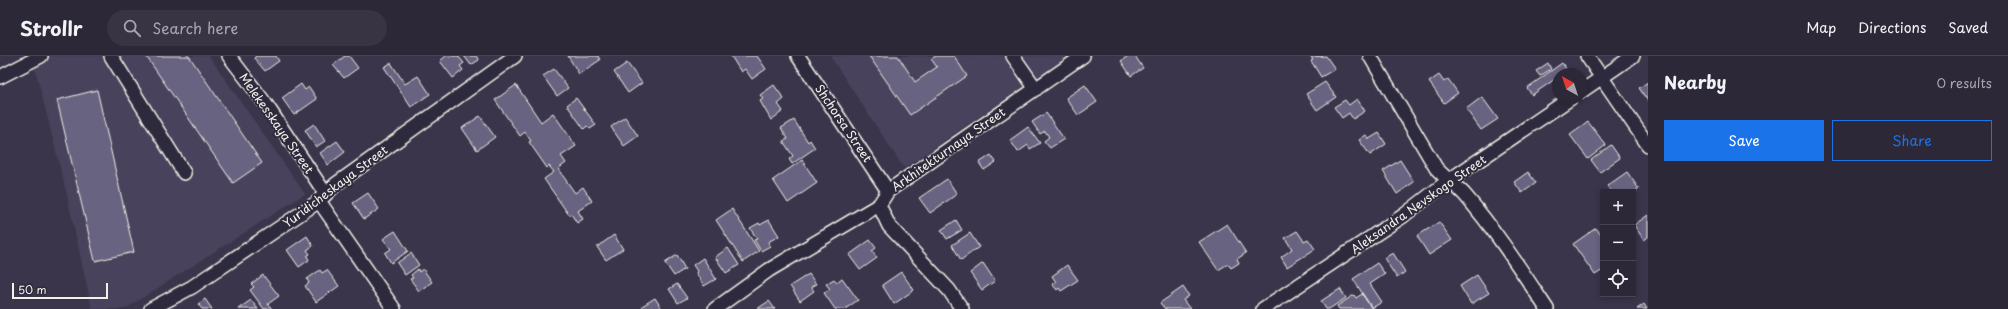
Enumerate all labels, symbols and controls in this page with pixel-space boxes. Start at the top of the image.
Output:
search box [107,10,387,46]
text: Strollr [20,14,83,42]
text: Search here [153,16,238,39]
icon: search [121,17,143,39]
text: Map [1806,17,1836,38]
text: Directions [1858,17,1926,38]
text: Saved [1948,17,1988,38]
north arrow [1552,68,1588,104]
street label: Melekesskaya Street [235,69,319,177]
text: Nearby [1664,69,1726,95]
text: 0 results [1937,73,1992,92]
street label: Shchorsa Street [811,80,877,166]
street label: Arkhitekturnaya Street [887,103,1009,195]
button: Save [1664,120,1824,161]
button: Share [1832,120,1992,161]
street label: Yuridicheskaya Street [279,141,391,231]
street label: Aleksandra Nevskogo Street [1347,150,1490,258]
map controls [1600,189,1636,297]
button: + [1600,189,1636,225]
button: − [1600,225,1636,261]
button: locate [1600,261,1636,297]
scale bar [12,281,108,300]
text: 50 m [18,281,47,298]

